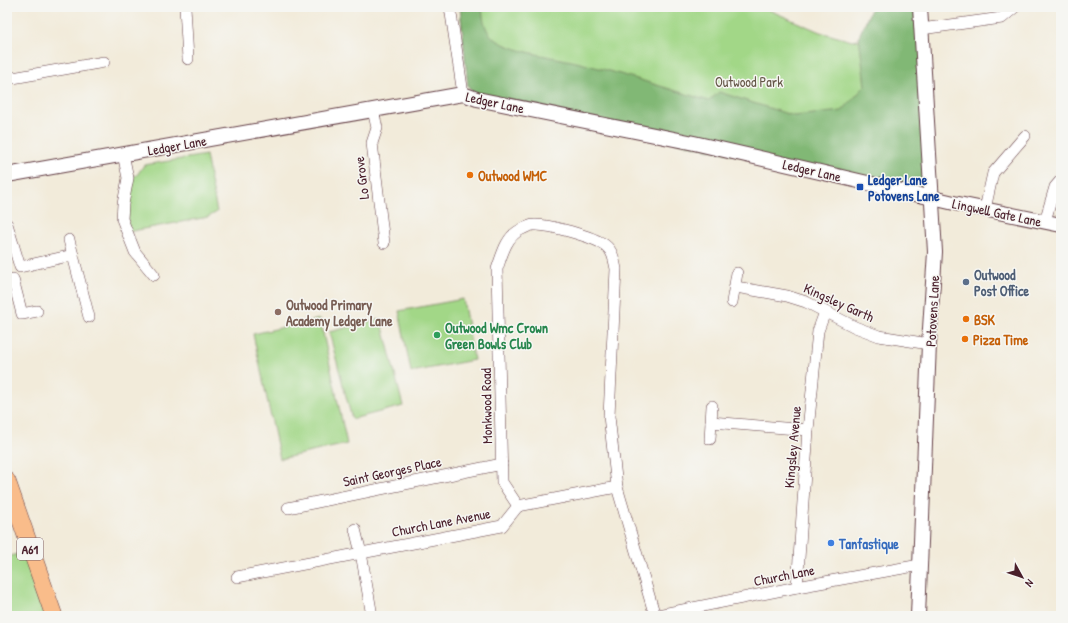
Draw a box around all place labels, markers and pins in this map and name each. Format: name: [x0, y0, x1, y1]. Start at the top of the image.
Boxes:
place label: Outwood WMC: [478, 166, 548, 185]
marker: Outwood WMC: [465, 170, 475, 180]
place label: Ledger Lane Potovens Lane: [868, 170, 940, 205]
marker: Ledger Lane Potovens Lane: [855, 182, 865, 192]
place label: Outwood Post Office: [974, 265, 1030, 300]
marker: Outwood Post Office: [961, 277, 971, 287]
place label: Outwood Primary Academy Ledger Lane: [286, 295, 393, 332]
marker: Outwood Primary Academy Ledger Lane: [273, 307, 283, 317]
place label: BSK: [974, 310, 996, 329]
marker: BSK: [961, 314, 971, 324]
place label: Outwood Wmc Crown Green Bowls Club: [445, 318, 548, 353]
marker: Outwood Wmc Crown Green Bowls Club: [432, 330, 442, 340]
place label: Pizza Time: [973, 330, 1029, 349]
marker: Pizza Time: [960, 334, 970, 344]
place label: Tanfastique: [838, 534, 899, 555]
marker: Tanfastique: [826, 538, 836, 548]

